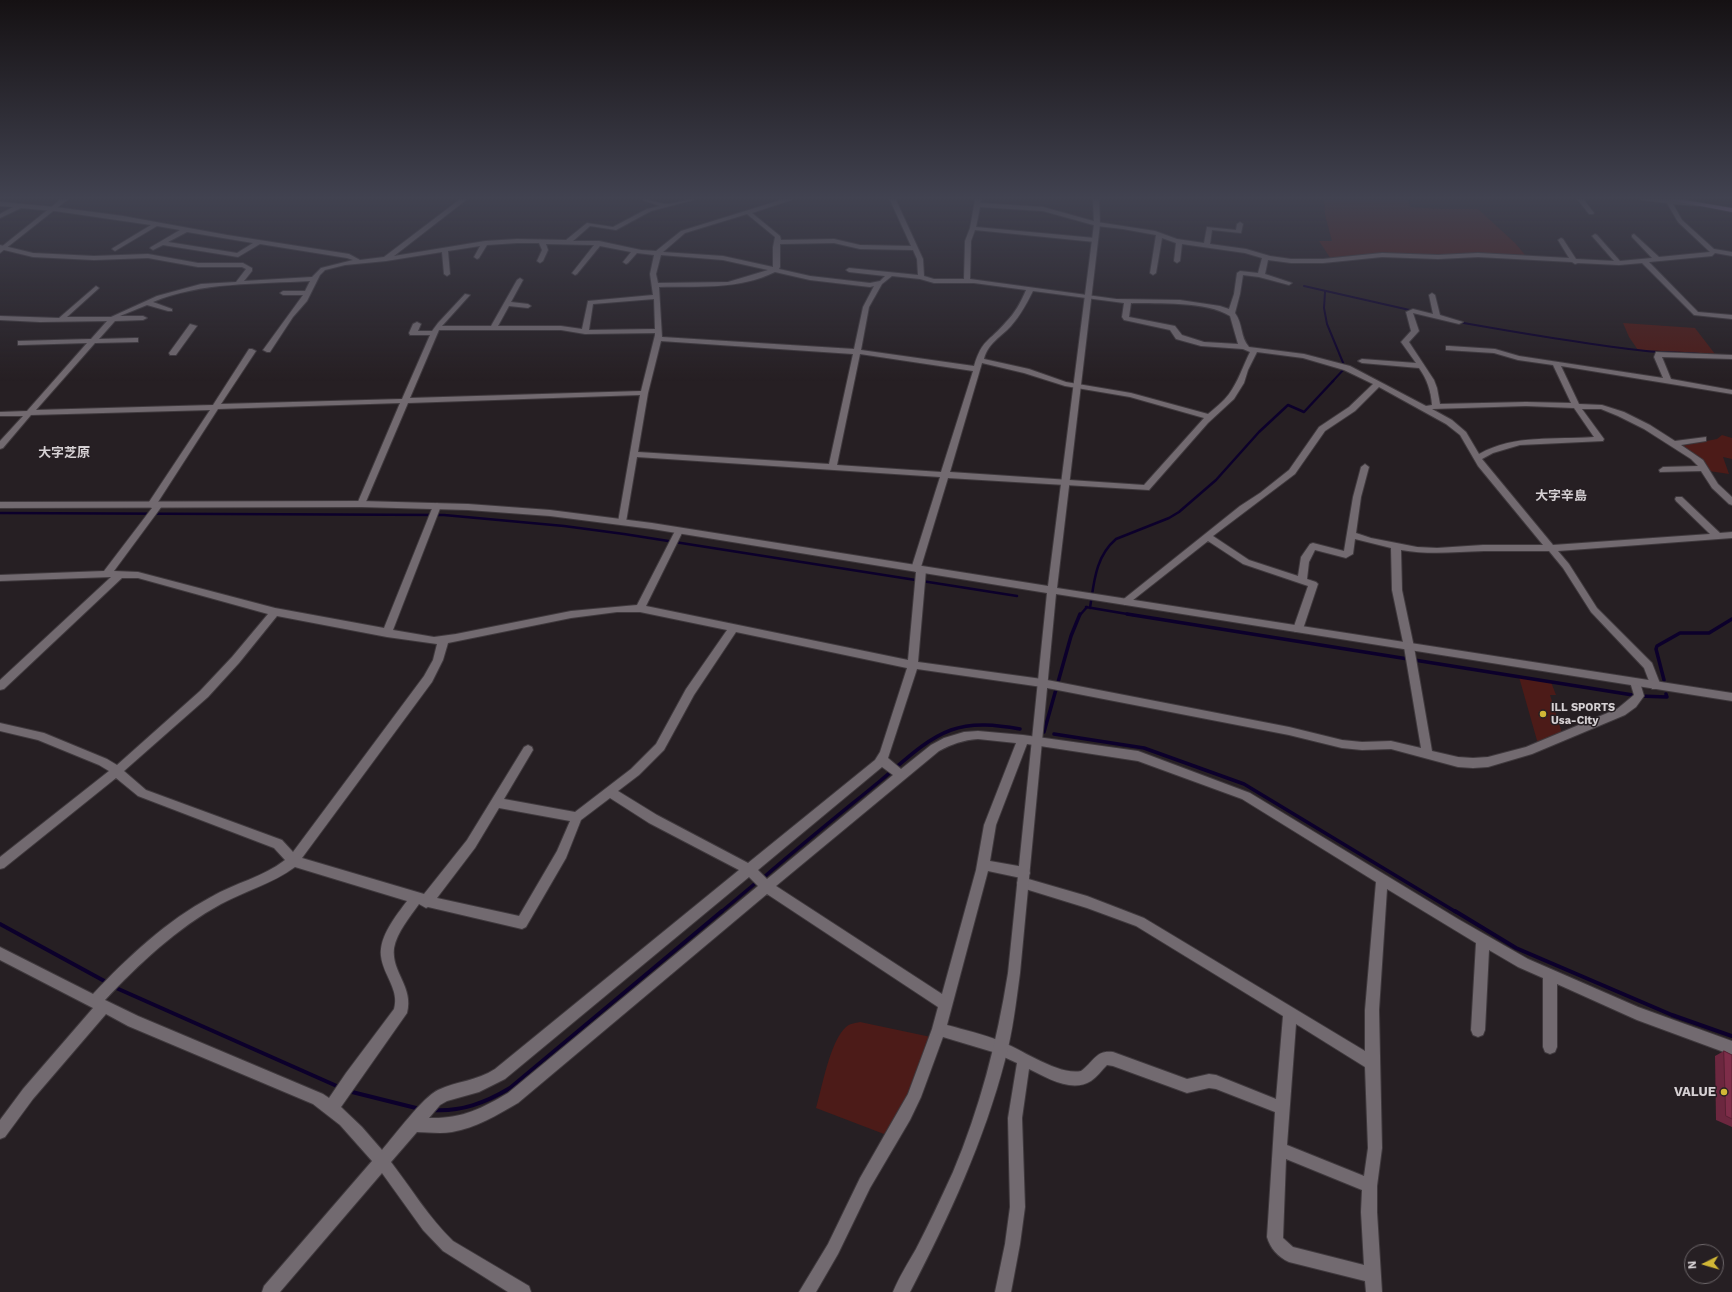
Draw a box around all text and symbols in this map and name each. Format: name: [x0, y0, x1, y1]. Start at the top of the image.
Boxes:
district label: 大字芝原: [38, 445, 90, 461]
district label: 大字辛島: [1535, 488, 1587, 504]
place label: ILL SPORTS Usa-City: [1551, 701, 1615, 727]
marker: ILL SPORTS Usa-City: [1538, 709, 1548, 719]
place label: VALUE: [1674, 1084, 1716, 1100]
marker: VALUE: [1719, 1087, 1729, 1097]
north arrow: [1684, 1244, 1724, 1284]
text: N: [1686, 1260, 1699, 1270]

